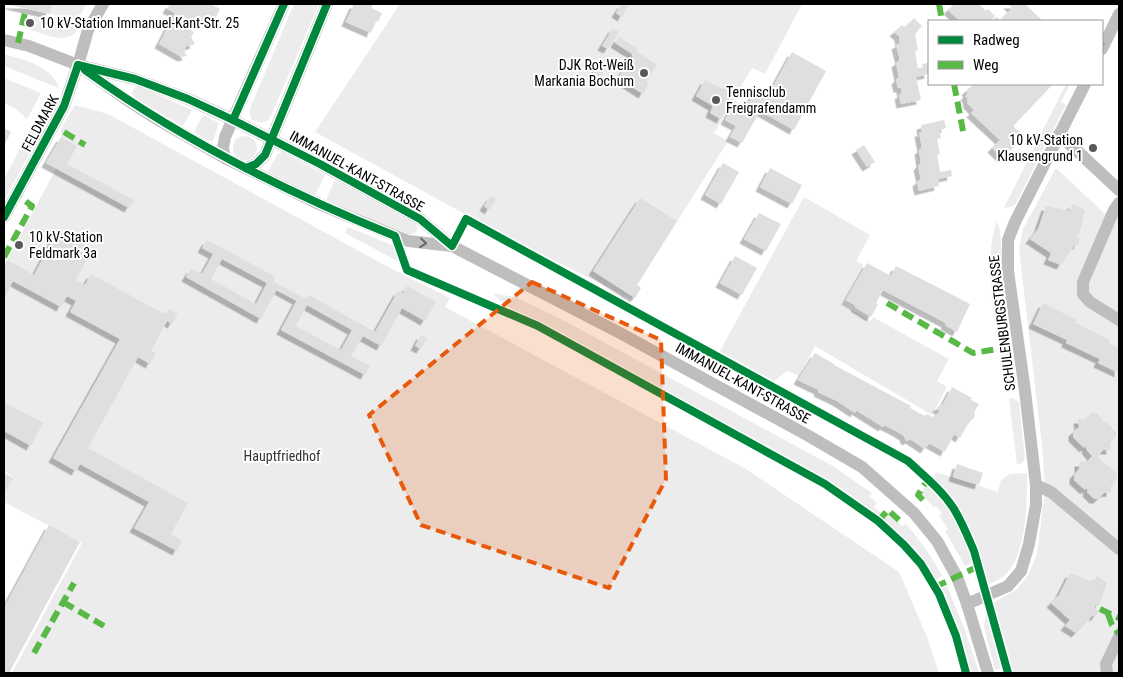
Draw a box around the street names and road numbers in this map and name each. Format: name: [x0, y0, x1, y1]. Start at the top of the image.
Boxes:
street label: FELDMARK: [18, 91, 62, 154]
street label: IMMANUEL-KANT-STRASSE: [287, 127, 427, 215]
street label: SCHULENBURGSTRASSE: [986, 254, 1018, 392]
street label: IMMANUEL-KANT-STRASSE: [673, 339, 813, 427]

